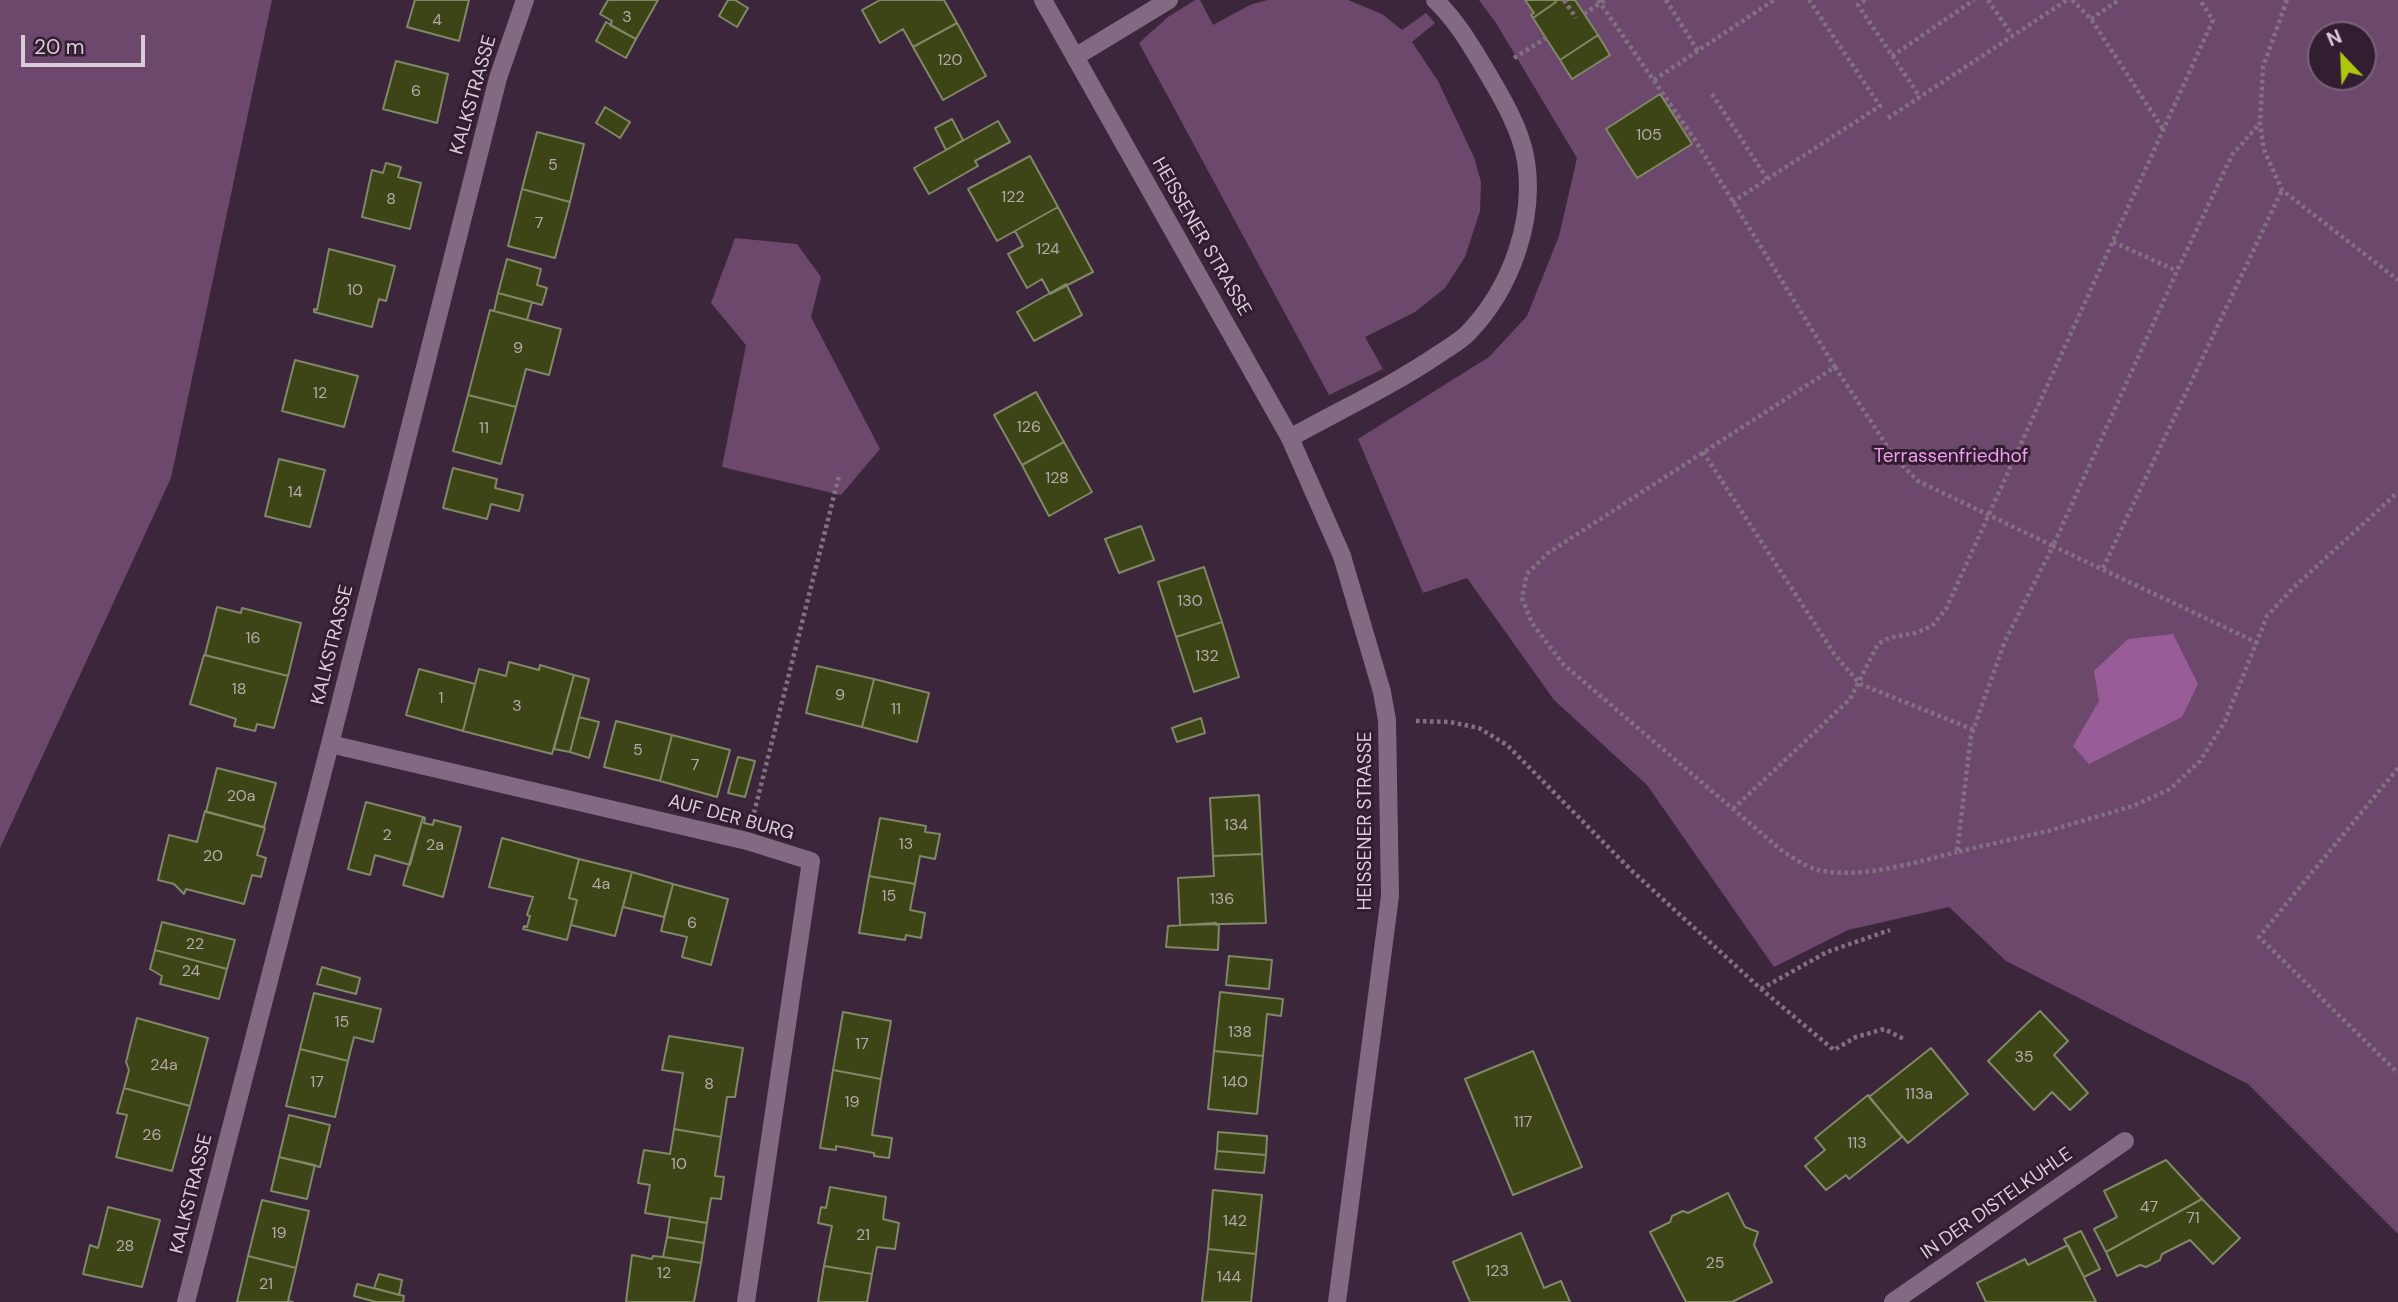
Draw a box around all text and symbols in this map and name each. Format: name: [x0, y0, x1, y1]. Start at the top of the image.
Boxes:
house number: 3: [622, 8, 632, 28]
house number: 4: [432, 11, 442, 31]
scale bar: [24, 21, 149, 65]
north arrow: [2307, 21, 2377, 91]
text: N: [2323, 24, 2346, 52]
text: 20 m: [34, 33, 85, 61]
street label: KALKSTRASSE: [446, 33, 502, 157]
house number: 120: [938, 51, 962, 71]
house number: 6: [411, 82, 421, 102]
house number: 105: [1636, 126, 1662, 146]
street label: HEISSENER STRASSE: [1146, 154, 1256, 320]
house number: 5: [548, 156, 558, 176]
house number: 122: [1001, 188, 1025, 208]
house number: 8: [386, 190, 396, 210]
house number: 7: [535, 214, 543, 234]
house number: 124: [1036, 240, 1060, 260]
house number: 10: [347, 281, 363, 301]
house number: 9: [513, 339, 523, 359]
house number: 12: [313, 384, 327, 404]
house number: 126: [1017, 418, 1041, 438]
house number: 11: [479, 419, 489, 439]
park label: Terrassenfriedhof: [1874, 446, 2028, 468]
house number: 128: [1045, 469, 1069, 489]
house number: 14: [288, 483, 302, 503]
street label: KALKSTRASSE: [307, 583, 359, 707]
house number: 130: [1177, 592, 1203, 612]
house number: 16: [245, 629, 261, 649]
house number: 132: [1195, 647, 1219, 667]
house number: 18: [232, 680, 246, 700]
house number: 9: [835, 686, 845, 706]
house number: 1: [439, 689, 443, 709]
house number: 3: [512, 697, 522, 717]
house number: 11: [891, 700, 901, 720]
street label: HEISSENER STRASSE: [1355, 731, 1377, 911]
house number: 5: [633, 741, 643, 761]
house number: 7: [691, 756, 699, 776]
house number: 20a: [227, 787, 255, 807]
street label: AUF DER BURG: [666, 790, 796, 846]
house number: 134: [1224, 816, 1248, 836]
house number: 2: [382, 826, 392, 846]
house number: 13: [899, 835, 913, 855]
house number: 2a: [426, 836, 444, 856]
house number: 20: [203, 847, 223, 867]
house number: 4a: [592, 875, 610, 895]
house number: 15: [882, 887, 896, 907]
house number: 136: [1210, 890, 1234, 910]
house number: 6: [687, 914, 697, 934]
house number: 22: [186, 935, 204, 955]
house number: 24: [182, 962, 200, 982]
house number: 15: [335, 1013, 349, 1033]
house number: 138: [1228, 1023, 1252, 1043]
house number: 17: [855, 1035, 869, 1055]
house number: 35: [2014, 1048, 2034, 1068]
house number: 24a: [150, 1056, 178, 1076]
house number: 17: [310, 1073, 324, 1093]
house number: 140: [1222, 1073, 1248, 1093]
house number: 8: [704, 1075, 714, 1095]
house number: 113a: [1905, 1085, 1933, 1105]
house number: 19: [844, 1093, 860, 1113]
house number: 117: [1514, 1113, 1532, 1133]
house number: 26: [142, 1126, 162, 1146]
street label: KALKSTRASSE: [166, 1132, 218, 1256]
house number: 113: [1847, 1134, 1867, 1154]
street label: IN DER DISTELKUHLE: [1917, 1143, 2077, 1265]
house number: 10: [671, 1155, 687, 1175]
house number: 47: [2140, 1198, 2158, 1218]
house number: 71: [2186, 1209, 2200, 1229]
house number: 142: [1223, 1212, 1247, 1232]
house number: 19: [271, 1224, 287, 1244]
house number: 21: [856, 1226, 870, 1246]
house number: 28: [116, 1237, 134, 1257]
house number: 25: [1706, 1254, 1724, 1274]
house number: 123: [1485, 1262, 1509, 1282]
house number: 12: [657, 1264, 671, 1284]
house number: 144: [1217, 1268, 1241, 1288]
house number: 21: [259, 1275, 273, 1295]

